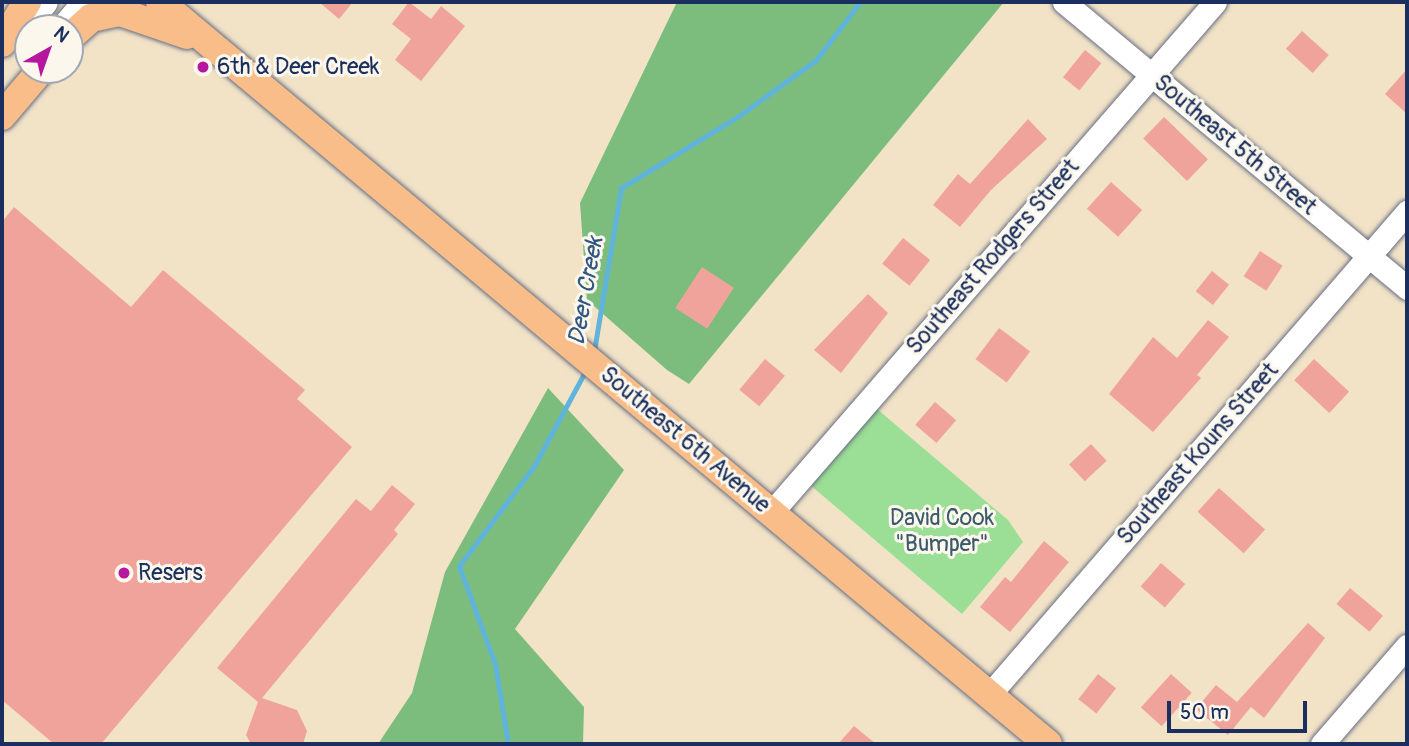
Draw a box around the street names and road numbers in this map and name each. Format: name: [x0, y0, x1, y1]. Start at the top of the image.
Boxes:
street label: Southeast 5th Street: [1148, 69, 1322, 221]
street label: Southeast Rodgers Street: [901, 154, 1085, 360]
street label: Southeast Kouns Street: [1111, 357, 1285, 551]
street label: Southeast 6th Avenue: [595, 361, 775, 519]

